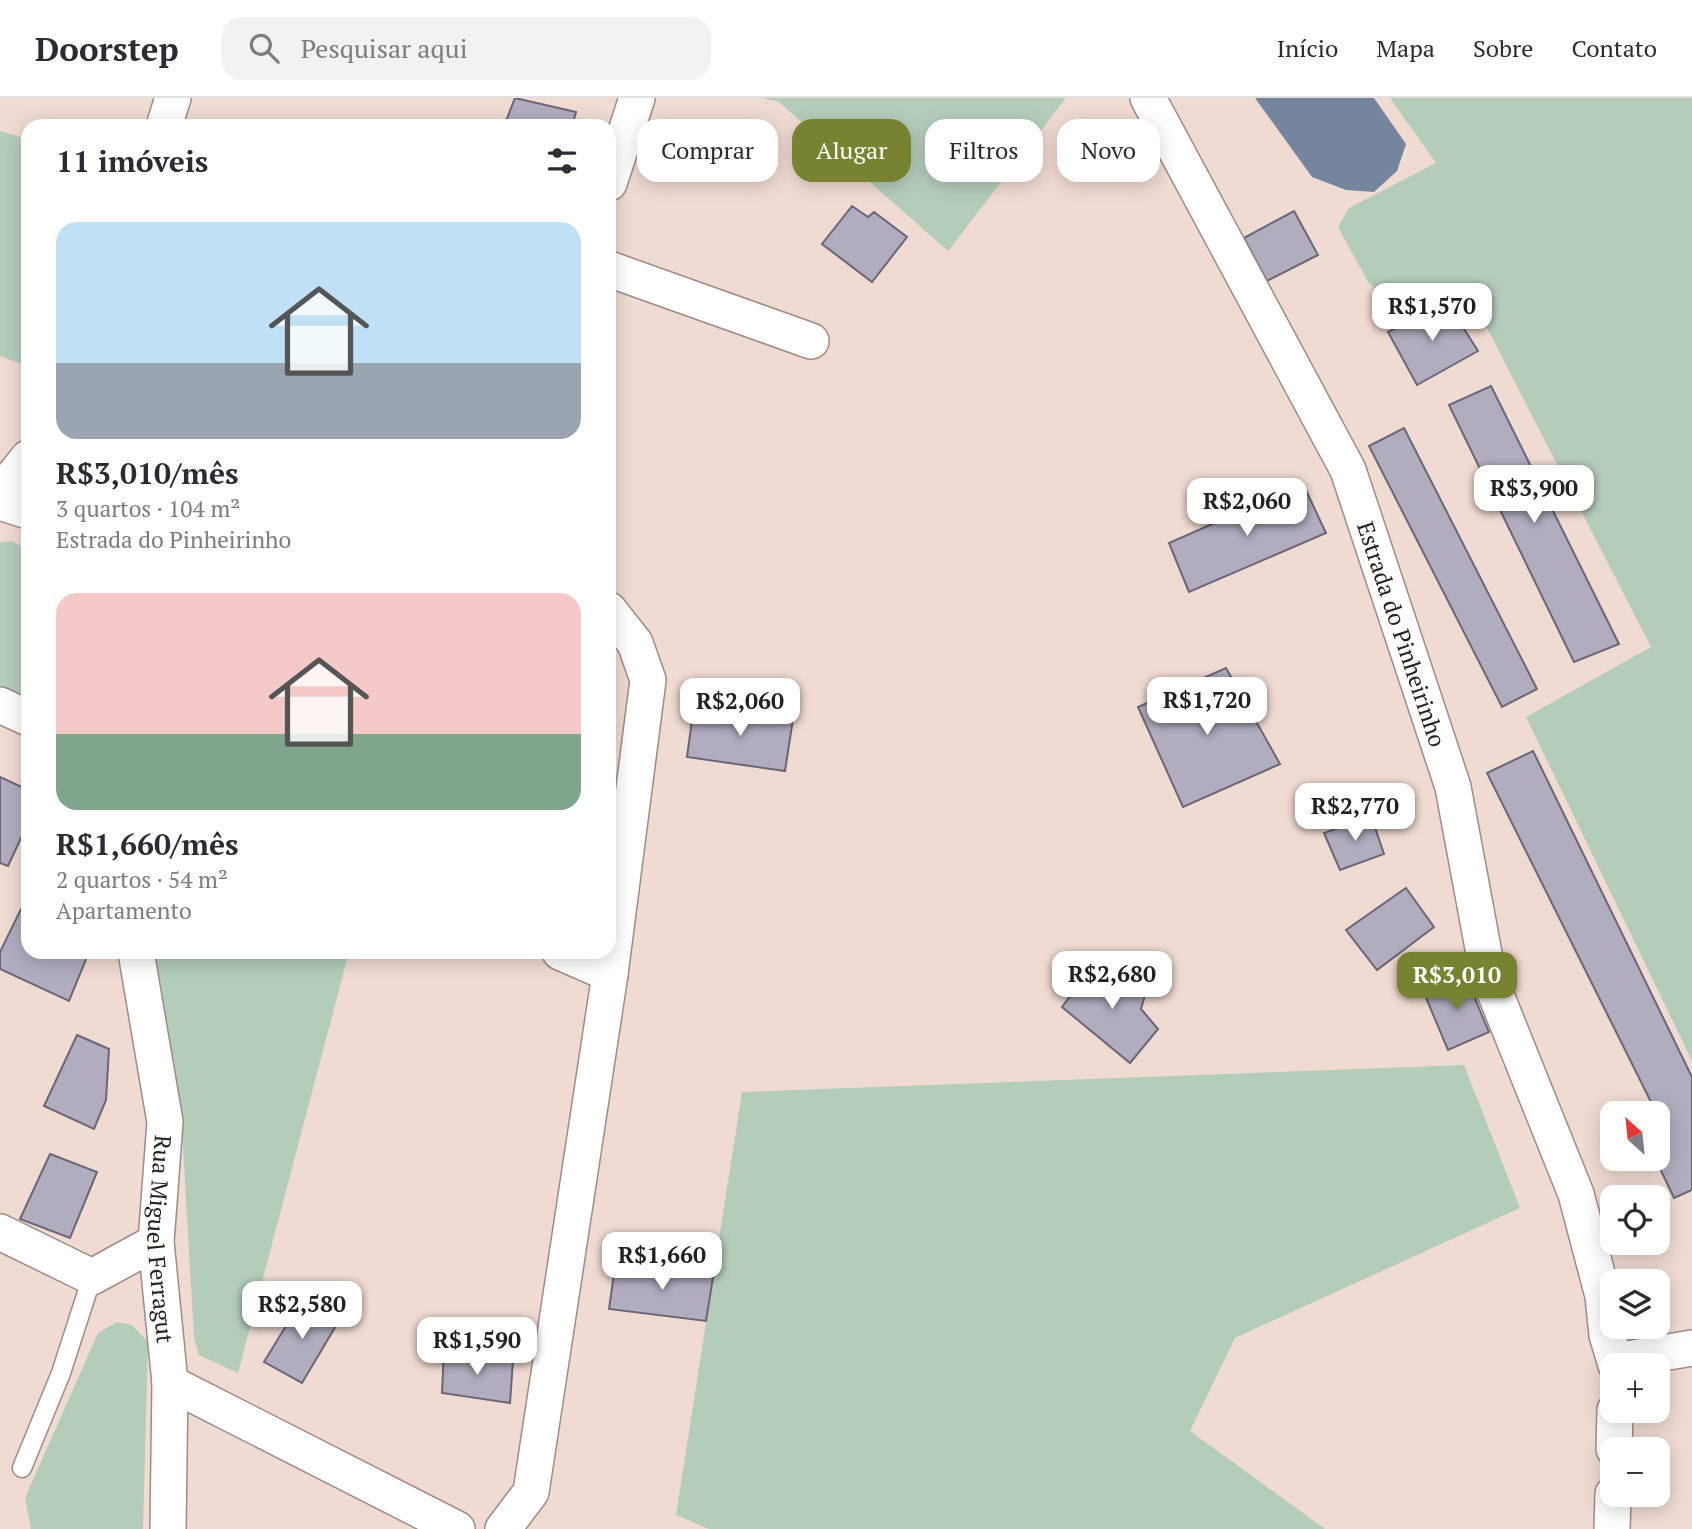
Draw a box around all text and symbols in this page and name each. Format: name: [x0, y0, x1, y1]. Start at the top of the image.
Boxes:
search box: [221, 17, 711, 80]
text: Doorstep: [35, 27, 179, 70]
icon: search: [245, 29, 283, 67]
text: Pesquisar aqui: [301, 31, 468, 65]
text: Início: [1277, 32, 1338, 64]
text: Mapa: [1376, 32, 1435, 64]
text: Sobre: [1473, 32, 1533, 64]
text: Contato: [1571, 32, 1657, 64]
chip: Comprar: [637, 119, 778, 182]
chip: Alugar: [792, 119, 911, 182]
chip: Filtros: [925, 119, 1043, 182]
chip: Novo: [1057, 119, 1160, 182]
text: 11 imóveis: [56, 141, 208, 181]
icon: filters: [543, 142, 581, 180]
icon: home: [256, 268, 382, 394]
pin: R$1,570: [1367, 284, 1497, 343]
text: R$1,570: [1388, 290, 1476, 321]
text: R$3,010/mês: [56, 453, 239, 493]
pin: R$3,900: [1469, 466, 1599, 525]
text: R$3,900: [1490, 472, 1578, 503]
pin: R$2,060: [1182, 478, 1312, 538]
text: R$2,060: [1203, 485, 1291, 516]
text: 3 quartos · 104 m²: [56, 493, 240, 524]
street label: Estrada do Pinheirinho: [1351, 517, 1454, 751]
text: Estrada do Pinheirinho: [56, 524, 291, 555]
icon: home: [256, 639, 382, 765]
pin: R$2,060: [675, 678, 805, 738]
pin: R$1,720: [1142, 678, 1272, 737]
text: R$1,720: [1163, 684, 1251, 715]
text: R$2,060: [696, 685, 784, 716]
pin: R$2,770: [1290, 784, 1420, 843]
text: R$2,770: [1311, 790, 1399, 821]
text: R$1,660/mês: [56, 824, 239, 864]
text: 2 quartos · 54 m²: [56, 864, 228, 895]
text: Apartamento: [56, 895, 192, 926]
pin: R$2,680: [1047, 951, 1177, 1011]
pin: R$3,010: [1392, 953, 1522, 1012]
text: R$2,680: [1068, 958, 1156, 989]
text: R$3,010: [1413, 959, 1501, 990]
north arrow: [1600, 1101, 1670, 1171]
map controls: [1600, 1101, 1670, 1507]
street label: Rua Miguel Ferragut: [140, 1134, 182, 1345]
button: locate: [1600, 1185, 1670, 1255]
pin: R$1,660: [597, 1232, 727, 1292]
text: R$1,660: [618, 1239, 706, 1270]
button: layers: [1600, 1269, 1670, 1339]
pin: R$2,580: [237, 1282, 367, 1341]
text: R$2,580: [258, 1288, 346, 1319]
pin: R$1,590: [412, 1318, 542, 1377]
text: R$1,590: [433, 1324, 521, 1355]
button: +: [1600, 1353, 1670, 1423]
button: −: [1600, 1437, 1670, 1507]

